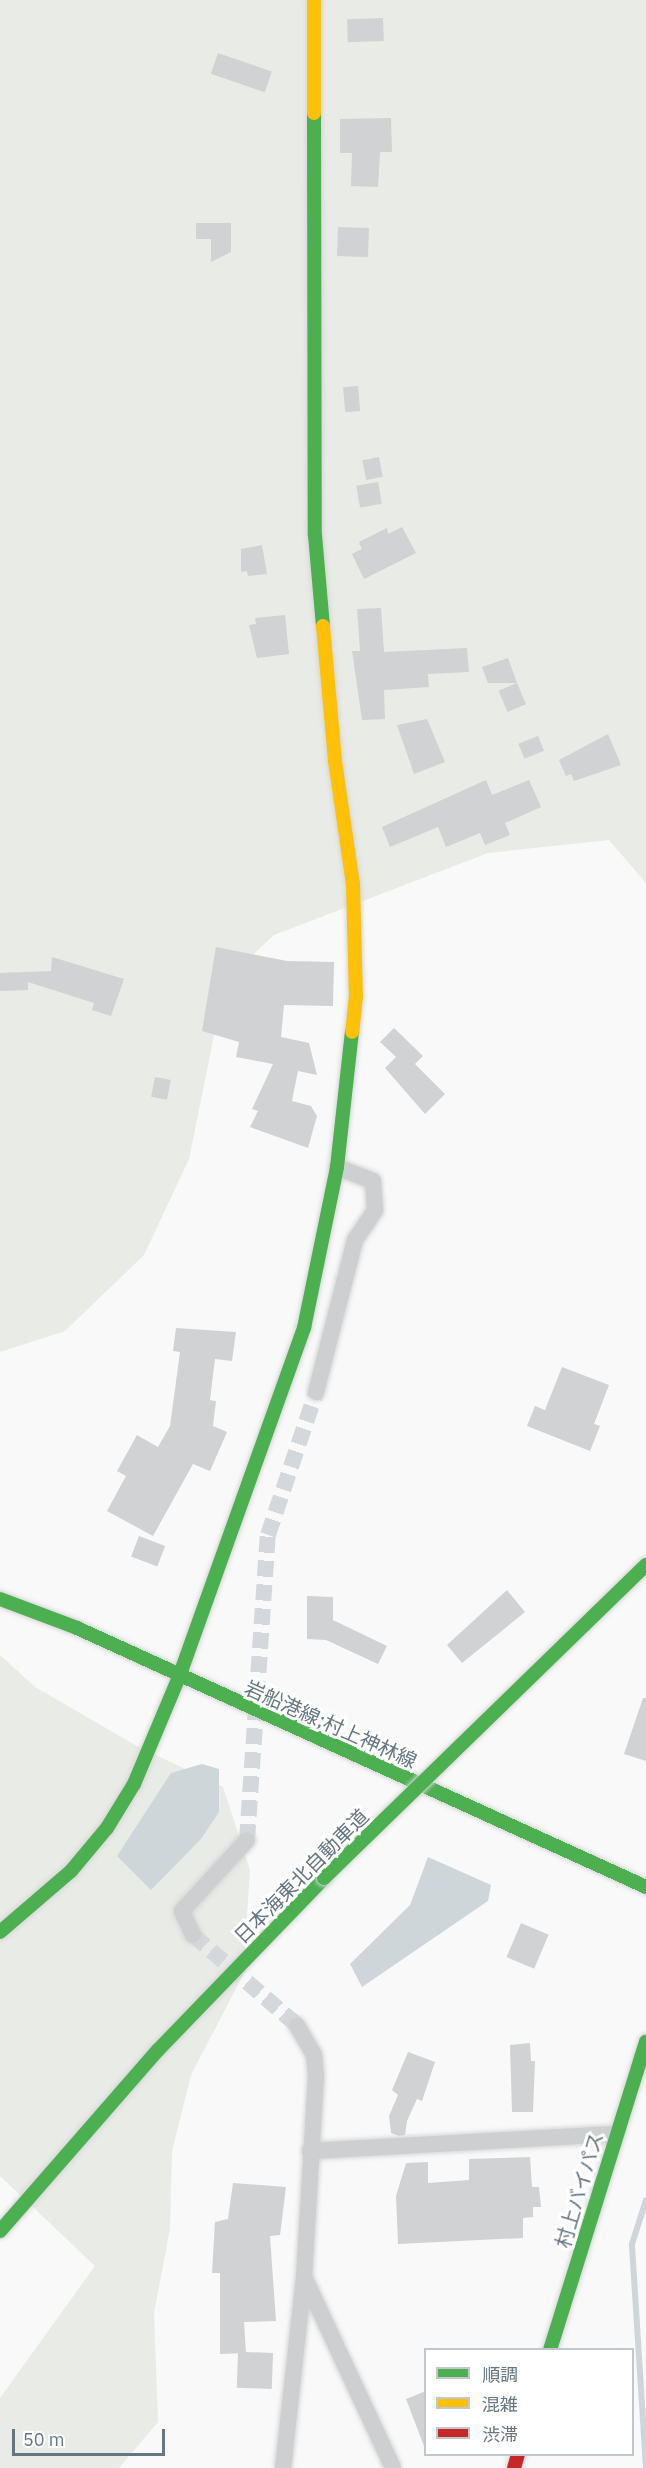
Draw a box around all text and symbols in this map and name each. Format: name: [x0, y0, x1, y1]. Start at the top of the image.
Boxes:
street label: 岩船港線;村上神林線: [241, 1675, 421, 1773]
street label: 日本海東北自動車道: [229, 1804, 373, 1948]
street label: 村上バイパス: [550, 2129, 608, 2251]
legend: [424, 2348, 634, 2456]
text: 順調: [482, 2363, 518, 2386]
text: 混雑: [482, 2393, 518, 2416]
scale bar: [15, 2417, 168, 2455]
text: 渋滞: [482, 2423, 518, 2446]
text: 50 m: [23, 2428, 65, 2451]

